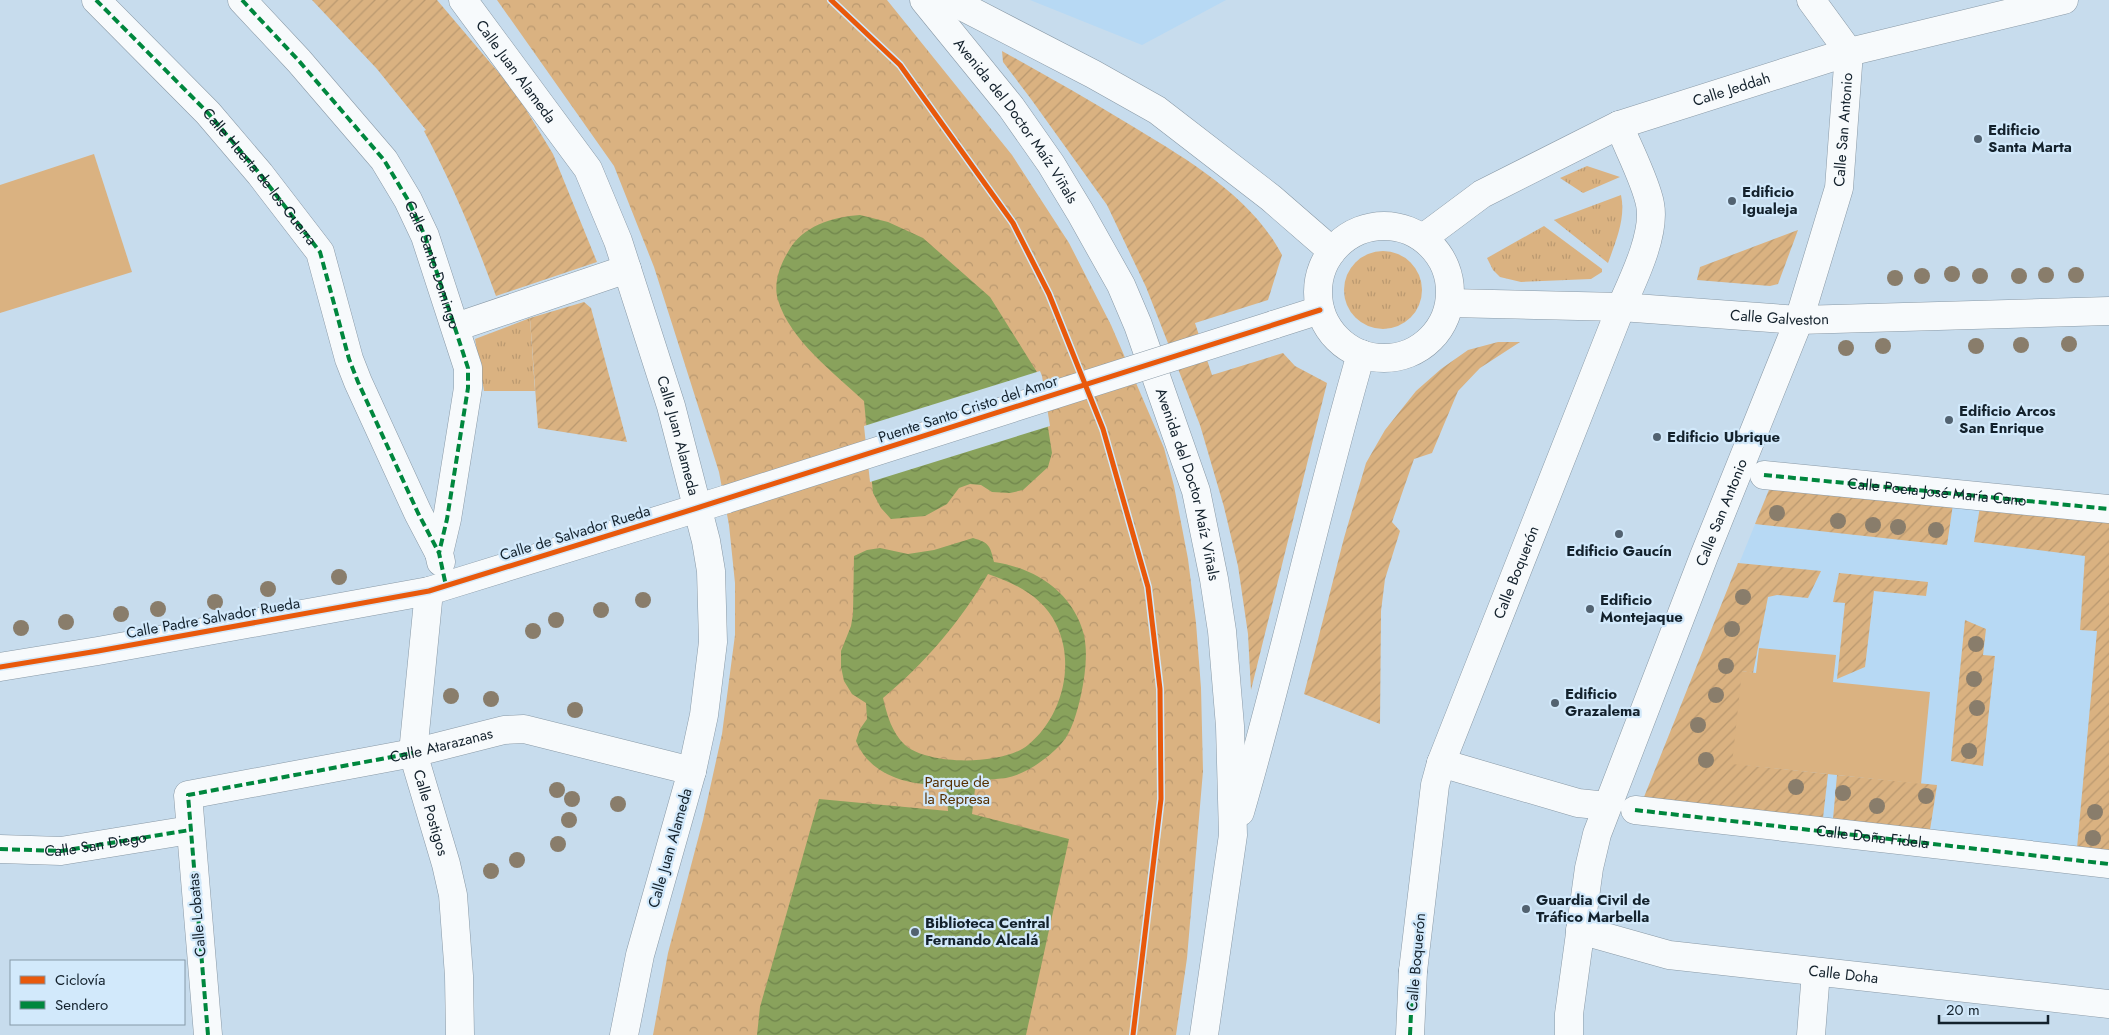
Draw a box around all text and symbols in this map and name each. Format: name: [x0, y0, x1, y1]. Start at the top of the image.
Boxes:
street label: Calle Juan Alameda: [470, 15, 562, 128]
street label: Avenida del Doctor Maíz Viñals: [948, 33, 1083, 208]
street label: Calle Jeddah: [1690, 67, 1773, 112]
street label: Calle San Antonio: [1828, 72, 1858, 187]
street label: Calle Huerta de los Guerra: [197, 103, 322, 250]
place label: Edificio Santa Marta: [1988, 119, 2072, 158]
marker: Edificio Santa Marta: [1972, 133, 1984, 145]
place label: Edificio Igualeja: [1742, 181, 1797, 220]
marker: Edificio Igualeja: [1726, 195, 1738, 207]
street label: Calle Santo Domingo: [399, 197, 466, 332]
street label: Calle Galveston: [1729, 304, 1829, 331]
street label: Puente Santo Cristo del Amor: [875, 369, 1061, 448]
street label: Calle Juan Alameda: [651, 373, 705, 498]
street label: Avenida del Doctor Maíz Viñals: [1150, 385, 1225, 583]
place label: Edificio Arcos San Enrique: [1959, 400, 2056, 439]
marker: Edificio Arcos San Enrique: [1943, 414, 1955, 426]
place label: Edificio Ubrique: [1667, 426, 1781, 448]
marker: Edificio Ubrique: [1651, 431, 1663, 443]
street label: Calle San Antonio: [1690, 456, 1753, 570]
street label: Calle Poeta José María Cano: [1847, 472, 2028, 512]
street label: Calle de Salvador Rueda: [497, 500, 653, 566]
street label: Calle Boquerón: [1488, 523, 1545, 622]
marker: Edificio Gaucín: [1613, 528, 1625, 540]
place label: Edificio Gaucín: [1566, 540, 1672, 562]
place label: Edificio Montejaque: [1600, 589, 1683, 628]
street label: Calle Padre Salvador Rueda: [124, 592, 302, 644]
marker: Edificio Montejaque: [1584, 603, 1596, 615]
place label: Edificio Grazalema: [1565, 683, 1640, 722]
marker: Edificio Grazalema: [1549, 697, 1561, 709]
street label: Calle Atarazanas: [388, 722, 495, 768]
street label: Calle Postigos: [408, 767, 454, 858]
park label: Parque de la Represa: [924, 771, 990, 810]
street label: Calle Juan Alameda: [642, 786, 698, 910]
street label: Calle Doña Fidela: [1815, 820, 1930, 854]
street label: Calle San Diego: [44, 826, 148, 862]
street label: Calle Lobatas: [182, 872, 212, 958]
place label: Guardia Civil de Tráfico Marbella: [1536, 889, 1651, 928]
marker: Guardia Civil de Tráfico Marbella: [1520, 903, 1532, 915]
place label: Biblioteca Central Fernando Alcalá: [925, 912, 1050, 951]
street label: Calle Boquerón: [1401, 912, 1431, 1012]
marker: Biblioteca Central Fernando Alcalá: [909, 926, 921, 938]
legend: [10, 960, 185, 1025]
street label: Calle Doha: [1807, 960, 1880, 989]
text: Ciclovía: [55, 969, 105, 991]
scale bar: [1939, 992, 2048, 1024]
text: Sendero: [55, 994, 108, 1016]
text: 20 m: [1946, 999, 1980, 1021]

